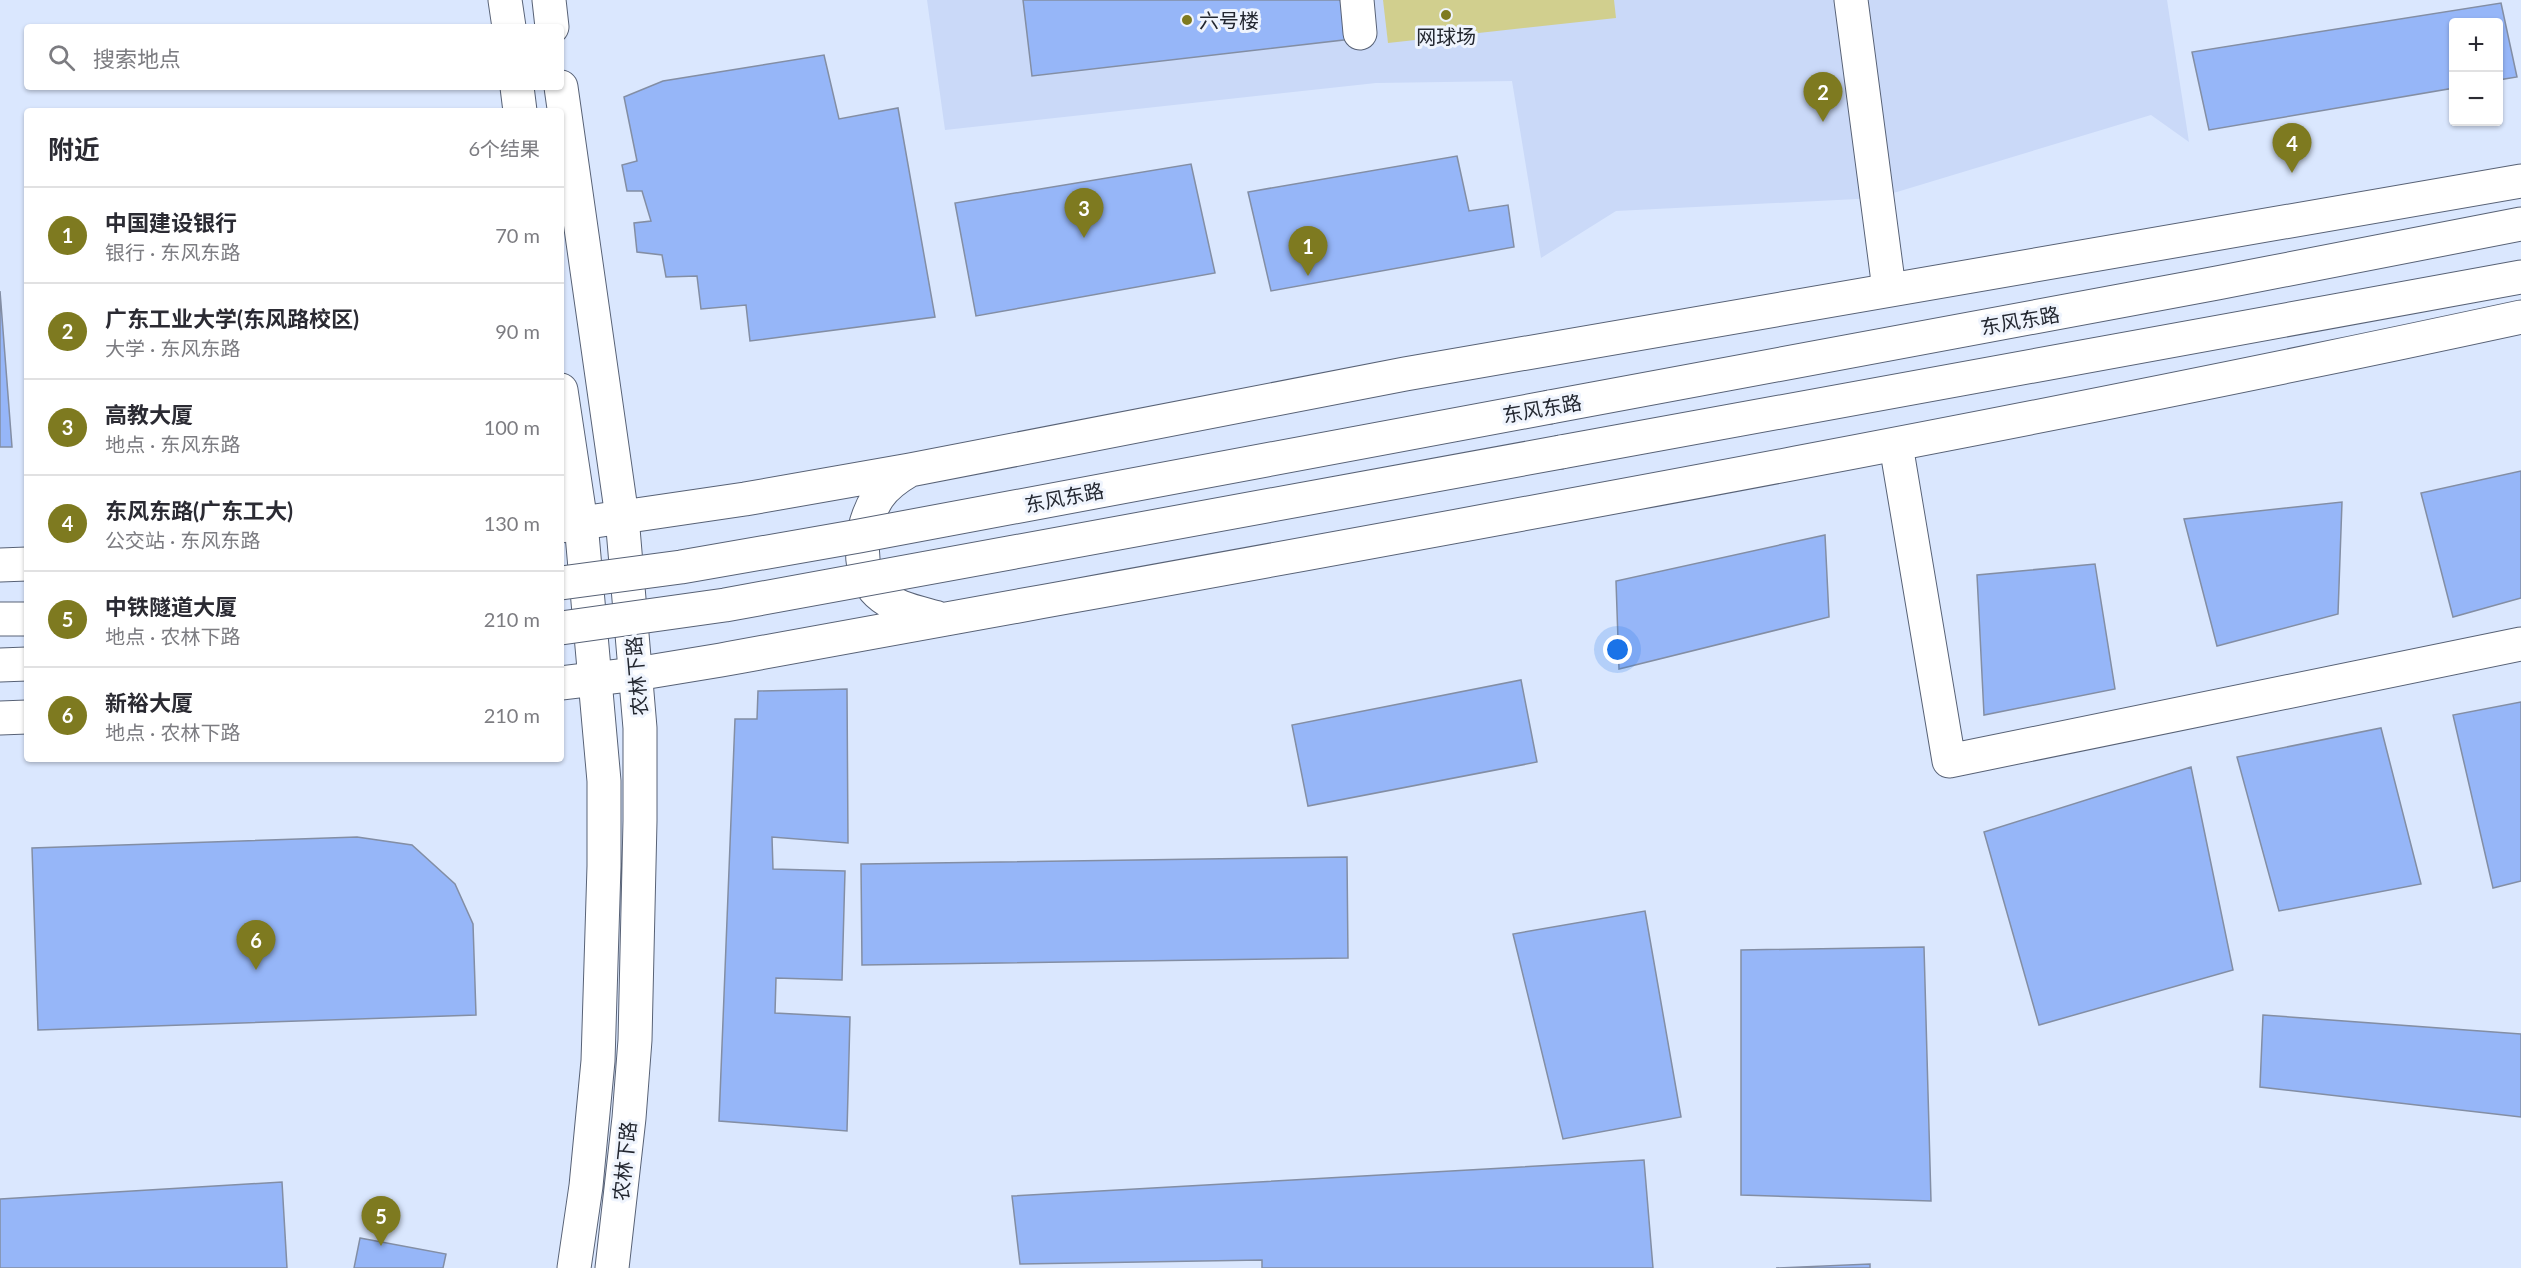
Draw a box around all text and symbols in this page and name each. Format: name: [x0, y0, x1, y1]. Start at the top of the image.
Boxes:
place label: 六号楼: [1199, 8, 1259, 32]
marker: 网球场: [1439, 8, 1453, 22]
marker: 六号楼: [1180, 13, 1194, 27]
map controls: [2449, 18, 2503, 126]
button: +: [2449, 18, 2503, 72]
search box: [24, 24, 564, 90]
place label: 网球场: [1416, 24, 1476, 48]
icon: search: [45, 41, 78, 74]
text: 搜索地点: [93, 45, 181, 72]
pin: 2: [1804, 72, 1842, 122]
button: −: [2449, 72, 2503, 126]
pin: 4: [2272, 124, 2312, 173]
text: 附近: [48, 133, 100, 165]
text: 6个结果: [468, 136, 540, 160]
pin: 3: [1064, 188, 1104, 238]
text: 中国建设银行: [105, 209, 237, 236]
text: 1: [62, 223, 73, 247]
text: 70 m: [495, 223, 540, 247]
pin: 1: [1288, 226, 1328, 276]
text: 银行 · 东风东路: [105, 240, 240, 264]
street label: 东风东路: [1979, 301, 2061, 339]
text: 广东工业大学(东风路校区): [105, 305, 359, 332]
text: 2: [62, 319, 73, 343]
text: 90 m: [495, 319, 540, 343]
text: 大学 · 东风东路: [105, 336, 240, 360]
street label: 东风东路: [1501, 389, 1583, 427]
text: 高教大厦: [105, 401, 193, 428]
text: 3: [62, 415, 73, 439]
text: 100 m: [484, 415, 540, 439]
text: 地点 · 东风东路: [105, 432, 240, 456]
street label: 东风东路: [1022, 478, 1106, 516]
text: 东风东路(广东工大): [105, 497, 293, 524]
text: 4: [62, 511, 73, 535]
text: 130 m: [484, 511, 540, 535]
text: 公交站 · 东风东路: [105, 528, 260, 552]
text: 中铁隧道大厦: [105, 593, 237, 620]
text: 5: [62, 607, 73, 631]
text: 210 m: [484, 607, 540, 631]
text: 地点 · 农林下路: [105, 624, 240, 648]
street label: 农林下路: [621, 635, 651, 717]
your location: [1603, 635, 1632, 664]
text: 新裕大厦: [105, 689, 193, 716]
text: 6: [62, 703, 73, 727]
text: 210 m: [484, 703, 540, 727]
text: 地点 · 农林下路: [105, 720, 240, 744]
pin: 6: [236, 920, 276, 970]
street label: 农林下路: [608, 1120, 640, 1202]
pin: 5: [362, 1196, 400, 1246]

